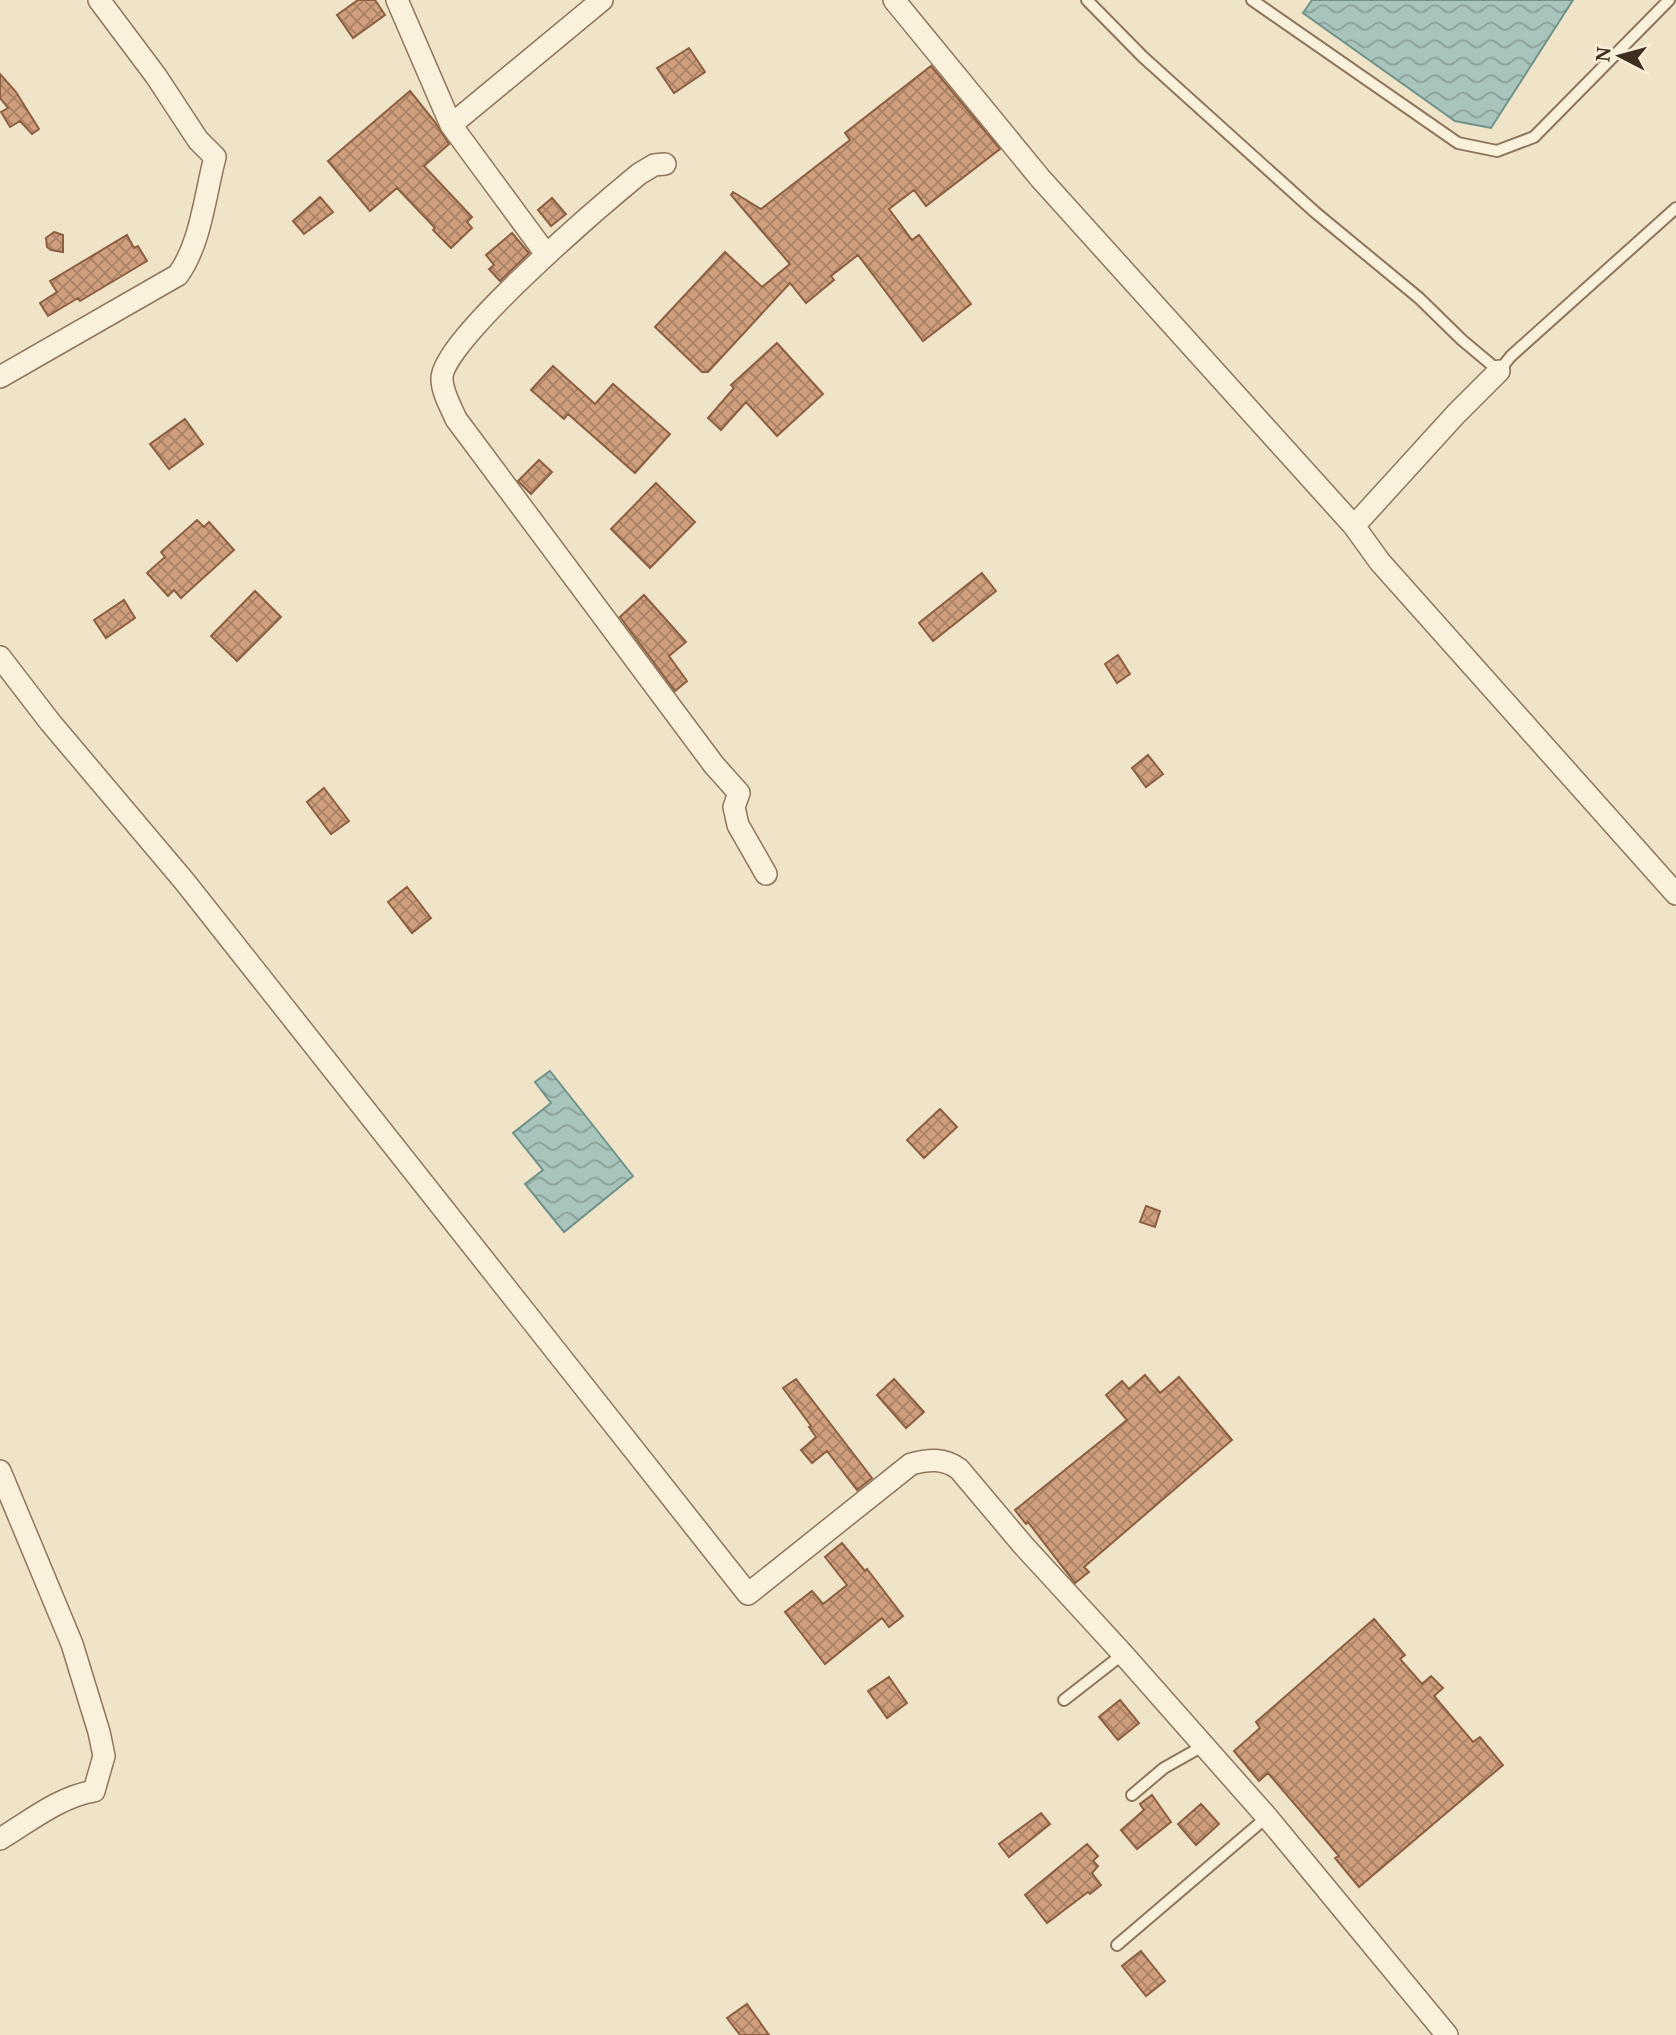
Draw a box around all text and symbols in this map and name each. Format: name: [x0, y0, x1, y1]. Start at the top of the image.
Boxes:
north arrow: [1585, 21, 1655, 91]
text: N: [1589, 45, 1617, 63]

